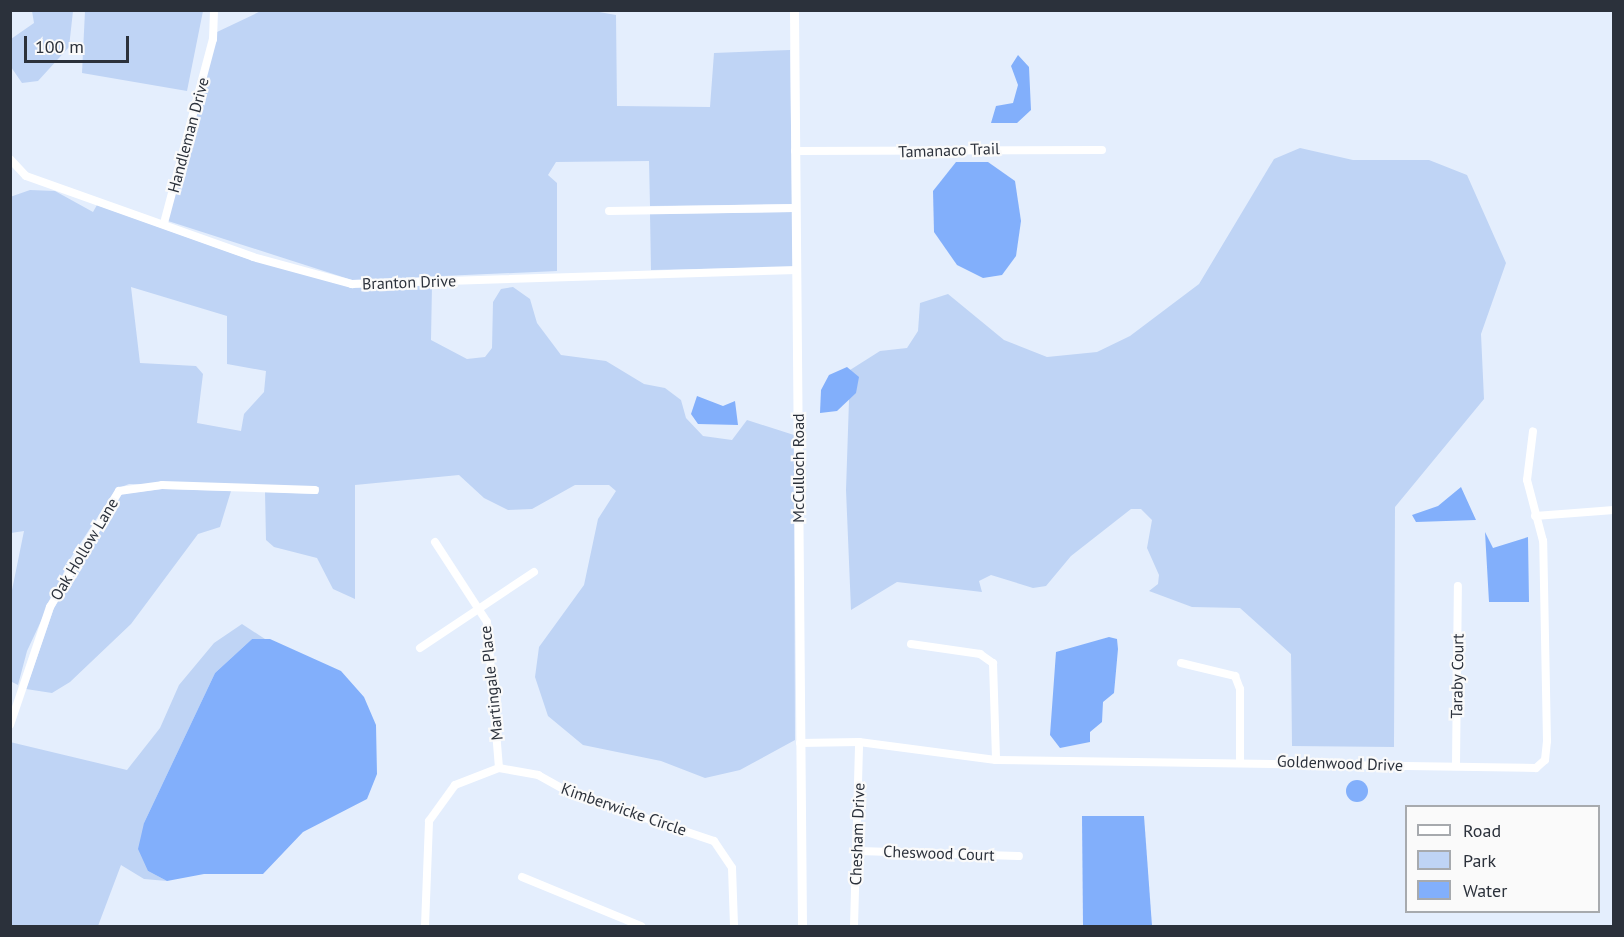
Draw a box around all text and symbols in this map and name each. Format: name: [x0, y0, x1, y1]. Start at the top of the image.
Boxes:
scale bar: [27, 24, 132, 62]
text: 100 m: [35, 35, 84, 58]
street label: Handleman Drive: [163, 75, 213, 195]
street label: Tamanaco Trail: [898, 139, 1000, 161]
street label: Branton Drive: [362, 271, 456, 293]
street label: McCulloch Road: [788, 413, 808, 523]
street label: Oak Hollow Lane: [46, 494, 122, 604]
street label: Martingale Place: [475, 625, 507, 741]
street label: Taraby Court: [1447, 633, 1467, 719]
street label: Goldenwood Drive: [1277, 751, 1403, 775]
street label: Kimberwicke Circle: [559, 779, 689, 839]
street label: Chesham Drive: [846, 782, 868, 886]
legend: [1405, 805, 1600, 913]
text: Road: [1463, 819, 1501, 842]
street label: Cheswood Court: [883, 841, 995, 865]
text: Park: [1463, 849, 1496, 872]
text: Water: [1463, 879, 1507, 902]

